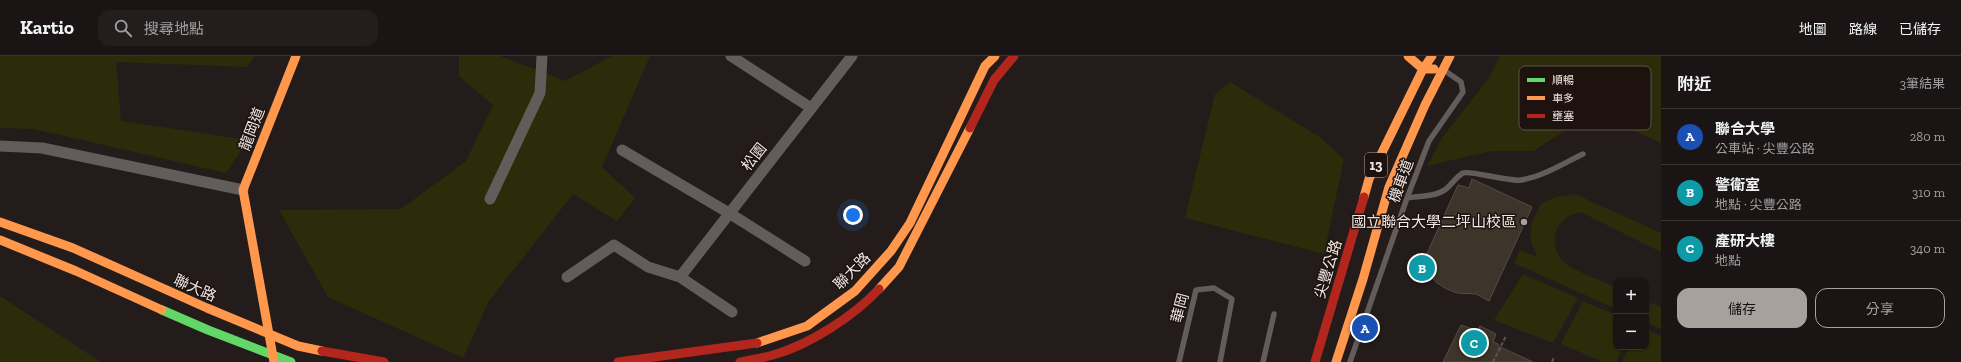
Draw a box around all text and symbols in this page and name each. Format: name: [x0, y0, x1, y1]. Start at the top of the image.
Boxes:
search box: [98, 10, 378, 46]
text: Kartio: [20, 16, 74, 39]
icon: search: [112, 17, 134, 39]
text: 搜尋地點: [144, 20, 204, 38]
text: 地圖: [1799, 21, 1827, 38]
text: 路線: [1849, 21, 1877, 38]
text: 已儲存: [1899, 21, 1941, 38]
legend: [1519, 66, 1651, 130]
text: 順暢: [1552, 74, 1574, 87]
text: 附近: [1677, 74, 1711, 94]
text: 3筆結果: [1900, 76, 1945, 91]
text: 車多: [1552, 92, 1574, 105]
street label: 龍岡道: [236, 105, 268, 153]
text: 壅塞: [1552, 110, 1574, 123]
text: 聯合大學: [1715, 120, 1775, 138]
text: A: [1686, 129, 1694, 144]
text: 280 m: [1910, 129, 1945, 144]
street label: 松園: [738, 140, 770, 174]
text: 公車站 · 尖豐公路: [1715, 141, 1815, 156]
road number: 13: [1365, 153, 1387, 177]
street label: 機車道: [1385, 157, 1417, 205]
text: 警衛室: [1715, 176, 1760, 194]
text: B: [1686, 185, 1694, 200]
text: 310 m: [1912, 185, 1945, 200]
text: 地點 · 尖豐公路: [1715, 197, 1802, 212]
your location: [843, 205, 863, 225]
place label: 國立聯合大學二坪山校區: [1351, 213, 1516, 231]
marker: 國立聯合大學二坪山校區: [1519, 217, 1529, 227]
text: 產研大樓: [1715, 232, 1775, 250]
street label: 尖豐公路: [1311, 238, 1345, 300]
text: C: [1686, 241, 1694, 256]
text: 340 m: [1910, 241, 1945, 256]
street label: 聯大路: [830, 249, 874, 293]
pin: B: [1409, 253, 1435, 283]
text: 地點: [1715, 253, 1741, 268]
street label: 聯大路: [171, 271, 219, 305]
map controls: [1613, 278, 1649, 350]
button: +: [1613, 278, 1649, 314]
button: 儲存: [1677, 288, 1807, 328]
button: 分享: [1815, 288, 1945, 328]
street label: 華岡: [1167, 291, 1193, 325]
pin: A: [1352, 313, 1378, 343]
button: −: [1613, 314, 1649, 350]
pin: C: [1461, 328, 1487, 358]

